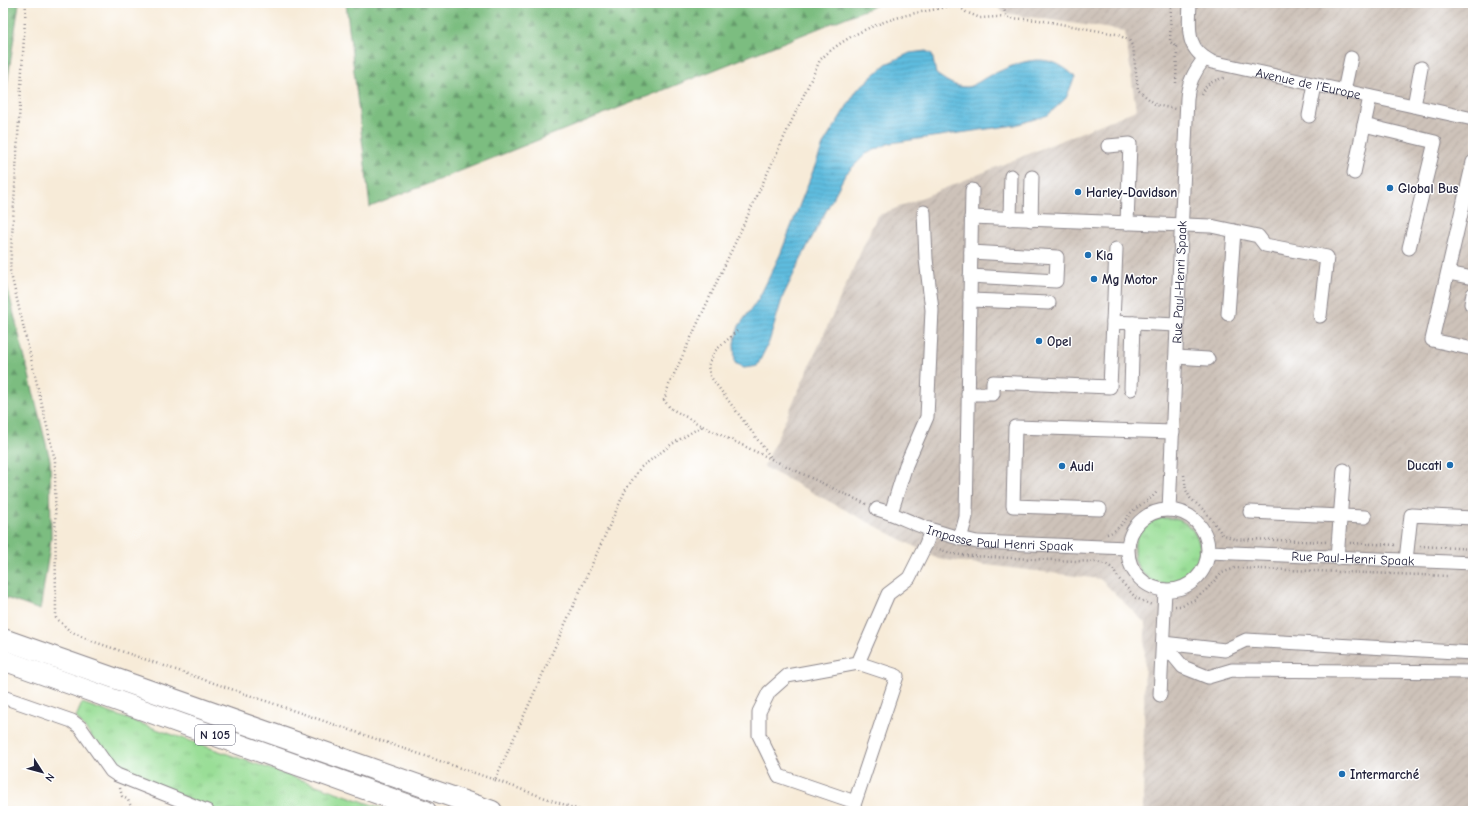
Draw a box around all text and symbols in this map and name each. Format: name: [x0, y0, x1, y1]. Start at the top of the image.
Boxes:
street label: Avenue de l'Europe: [1255, 64, 1363, 102]
place label: Global Bus: [1398, 181, 1459, 196]
marker: Global Bus: [1385, 183, 1395, 193]
place label: Harley-Davidson: [1086, 185, 1177, 200]
marker: Harley-Davidson: [1073, 187, 1083, 197]
street label: Rue Paul-Henri Spaak: [1169, 220, 1189, 344]
place label: Kia: [1096, 248, 1113, 263]
marker: Kia: [1083, 250, 1093, 260]
place label: Mg Motor: [1102, 272, 1158, 287]
marker: Mg Motor: [1089, 274, 1099, 284]
place label: Opel: [1047, 334, 1072, 349]
marker: Opel: [1034, 336, 1044, 346]
place label: Ducati: [1407, 458, 1442, 473]
place label: Audi: [1070, 459, 1094, 474]
marker: Ducati: [1445, 460, 1455, 470]
marker: Audi: [1057, 461, 1067, 471]
street label: Impasse Paul Henri Spaak: [925, 521, 1074, 553]
street label: Rue Paul-Henri Spaak: [1291, 548, 1415, 568]
road number: N 105: [195, 725, 235, 745]
north arrow: [22, 752, 62, 792]
place label: Intermarché: [1350, 767, 1420, 782]
marker: Intermarché: [1337, 769, 1347, 779]
text: N: [42, 771, 57, 784]

